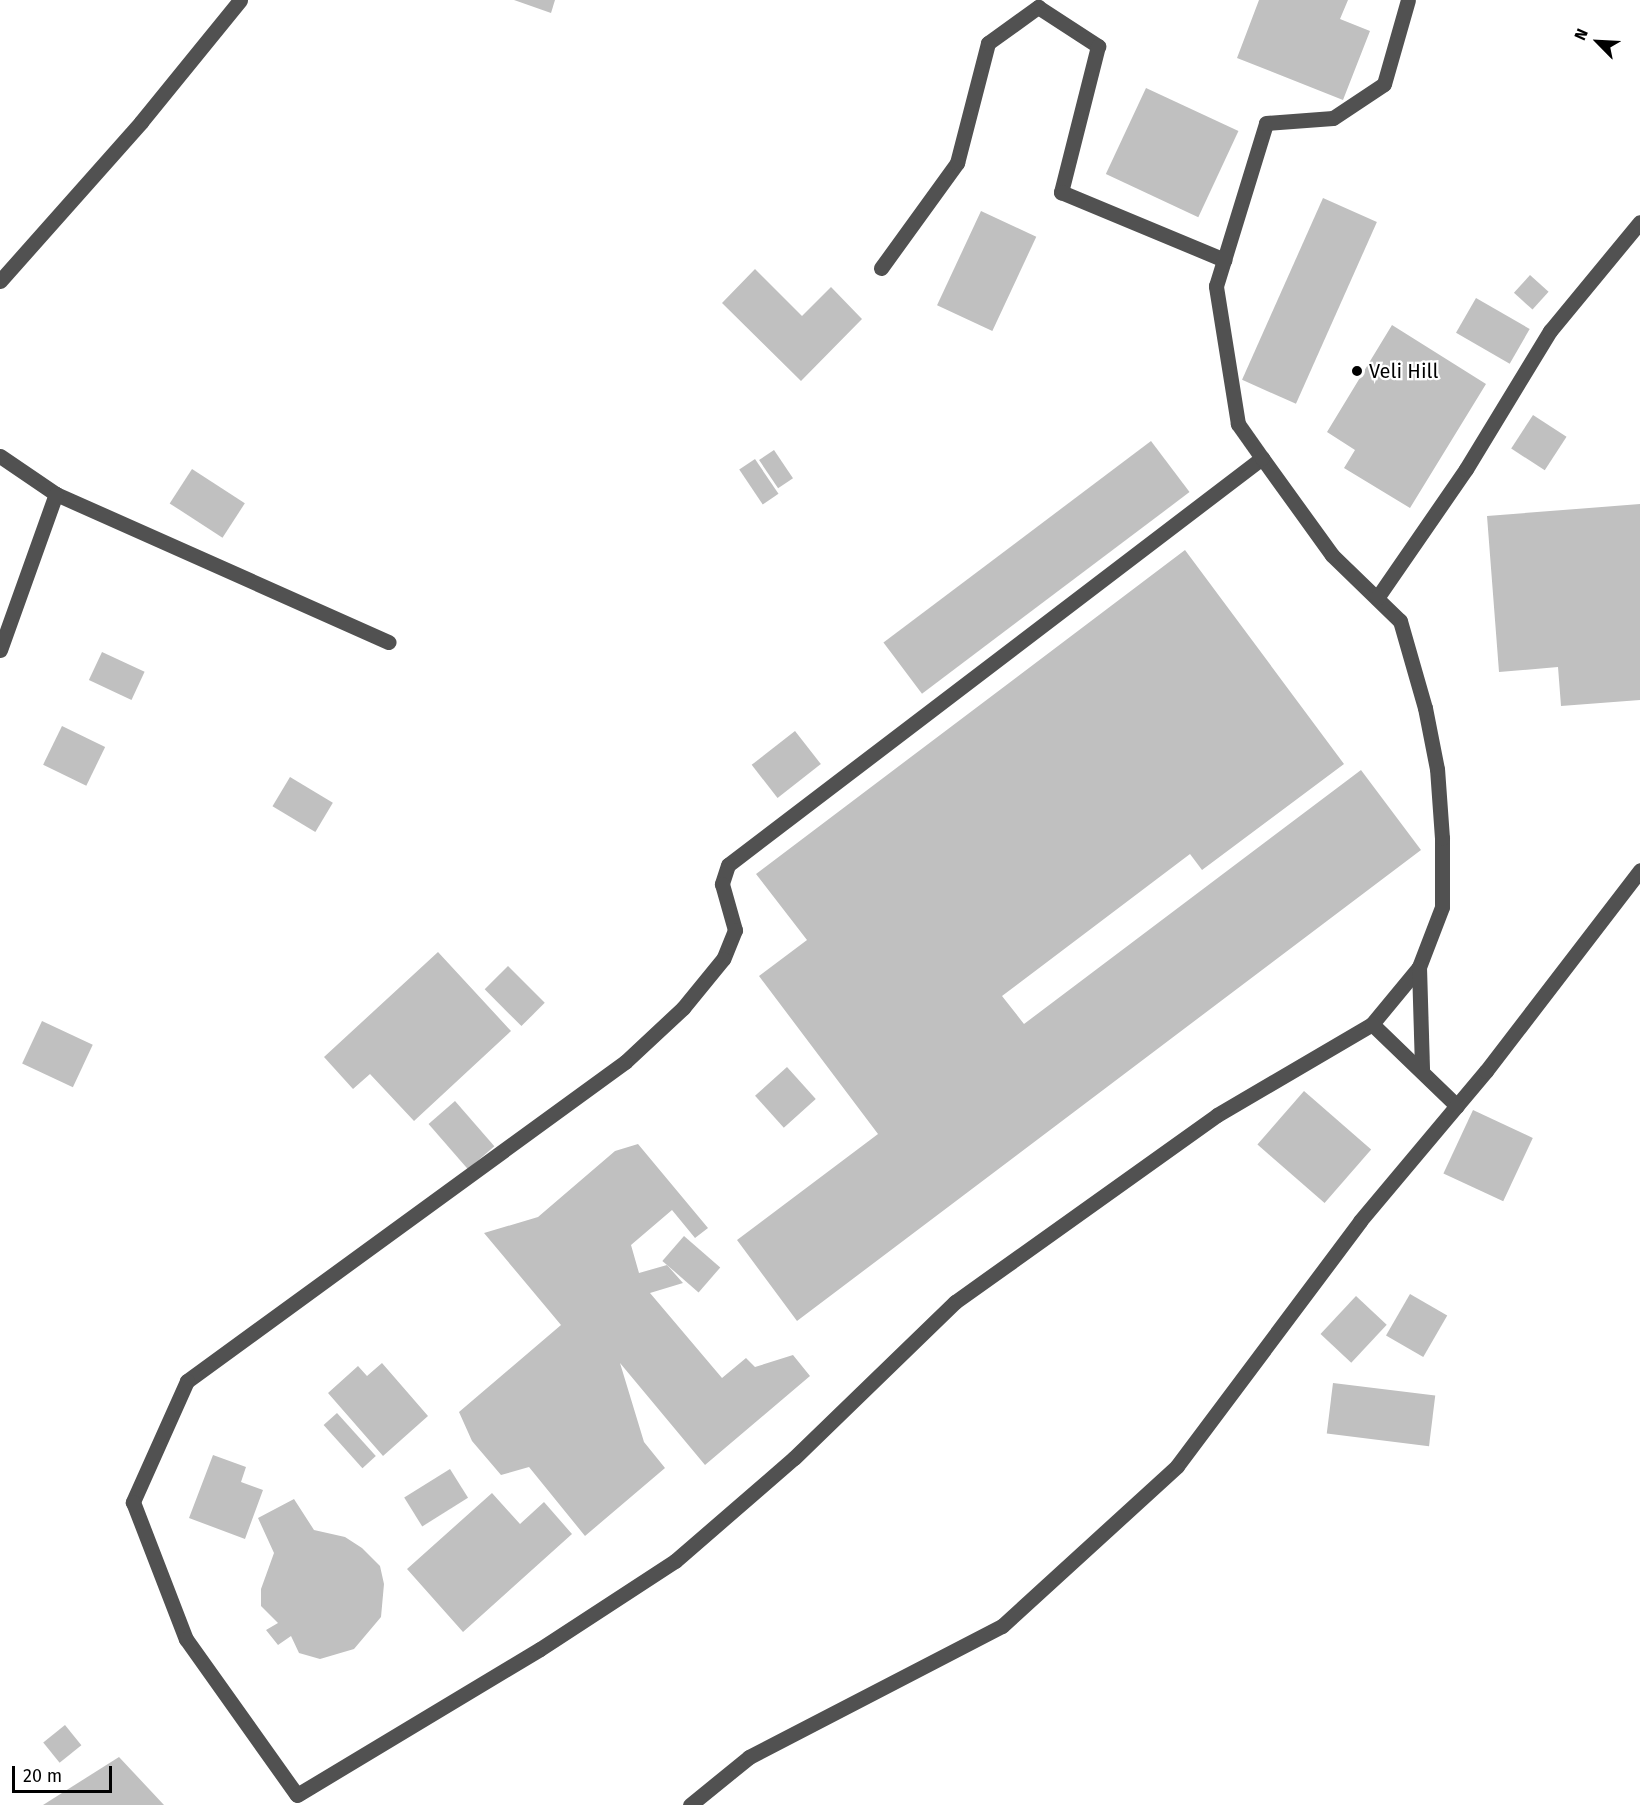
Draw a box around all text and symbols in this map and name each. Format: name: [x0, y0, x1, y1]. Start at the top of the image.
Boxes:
north arrow: [1568, 12, 1628, 72]
text: N: [1570, 26, 1592, 43]
place label: Veli Hill: [1369, 359, 1438, 383]
marker: Veli Hill: [1350, 364, 1364, 378]
scale bar: [15, 1754, 116, 1792]
text: 20 m: [23, 1765, 62, 1787]

